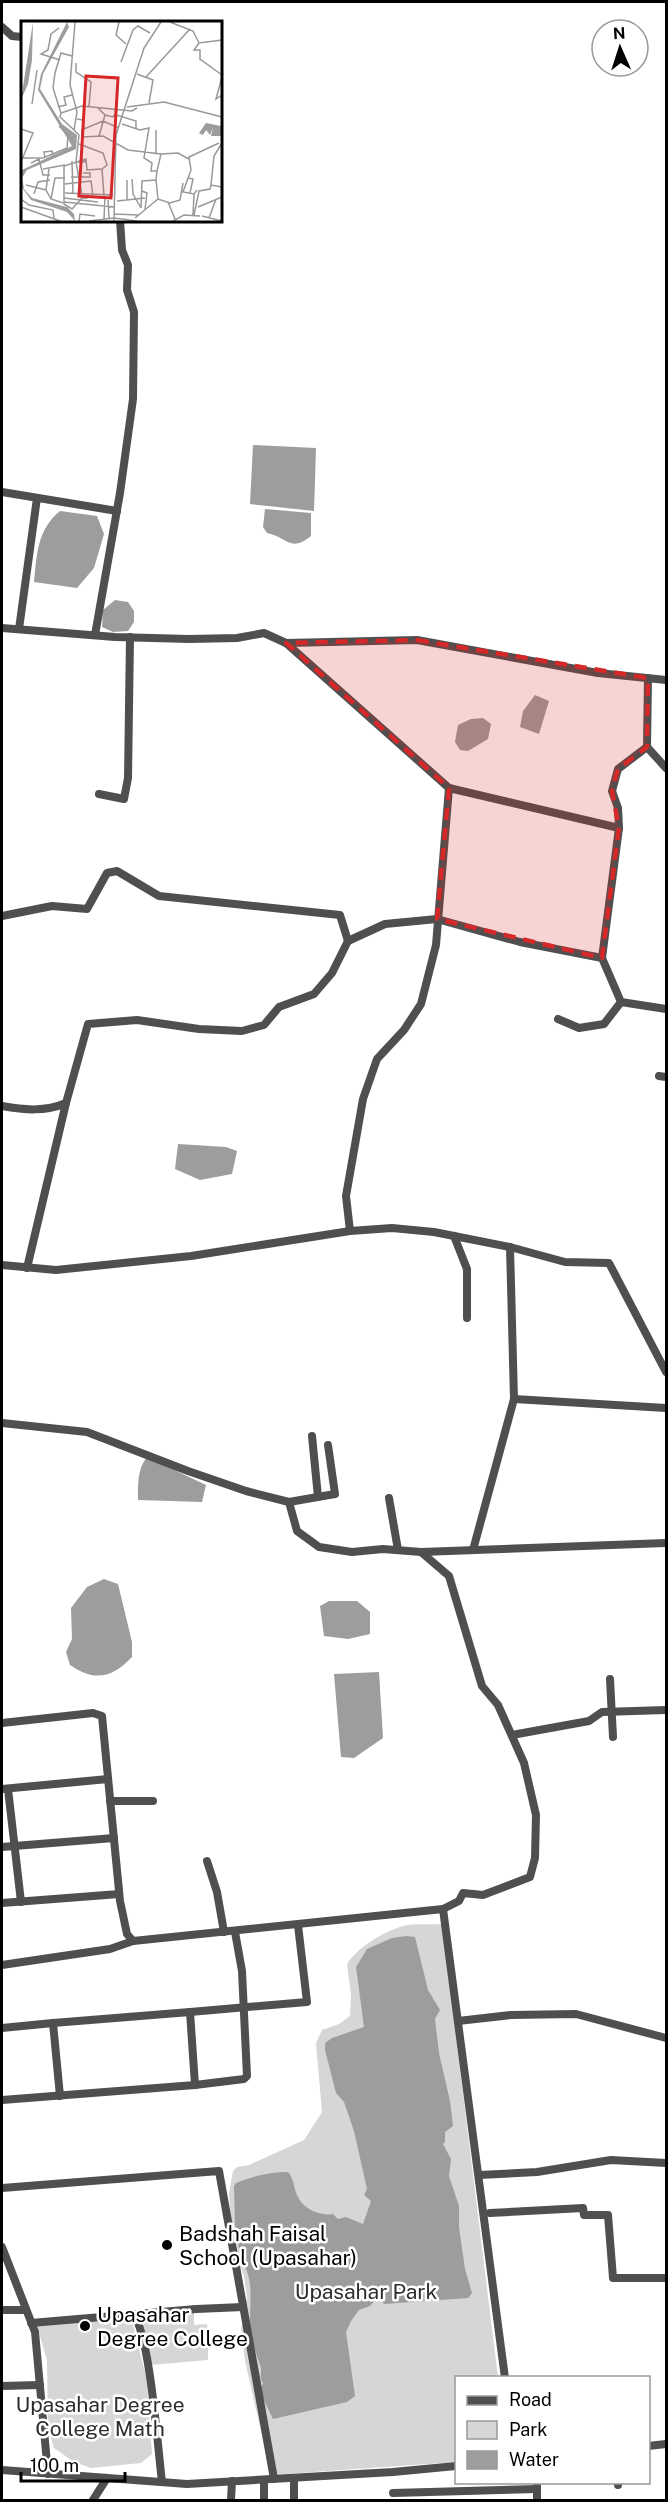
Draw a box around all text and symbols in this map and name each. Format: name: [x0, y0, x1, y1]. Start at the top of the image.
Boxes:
north arrow: [590, 18, 650, 78]
inset map: [21, 21, 222, 222]
text: N: [612, 24, 626, 43]
place label: Badshah Faisal School (Upasahar): [179, 2221, 357, 2270]
marker: Badshah Faisal School (Upasahar): [160, 2238, 174, 2252]
park label: Upasahar Park: [295, 2279, 438, 2304]
place label: Upasahar Degree College: [97, 2302, 248, 2351]
marker: Upasahar Degree College: [78, 2319, 92, 2333]
legend: [455, 2376, 650, 2484]
text: Road: [509, 2389, 552, 2410]
park label: Upasahar Degree College Math: [15, 2392, 185, 2441]
text: Park: [509, 2419, 547, 2440]
scale bar: [21, 2445, 124, 2483]
text: Water: [509, 2449, 559, 2470]
text: 100 m: [30, 2455, 79, 2476]

